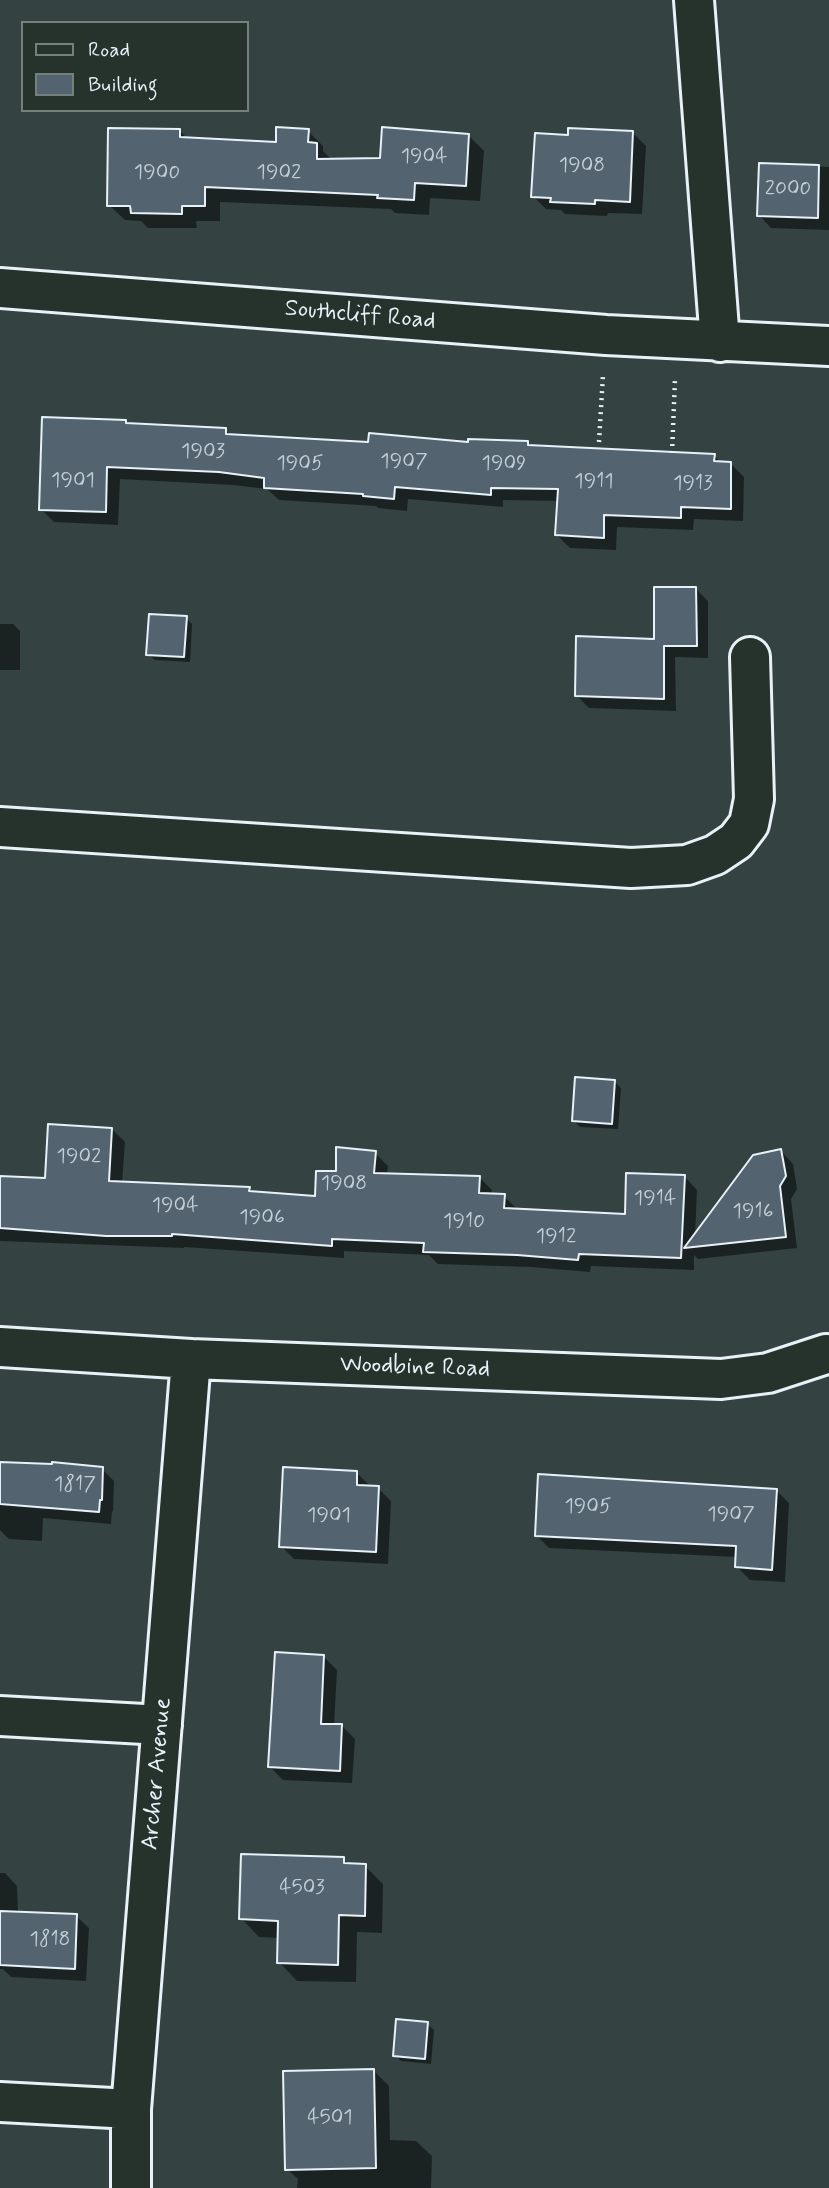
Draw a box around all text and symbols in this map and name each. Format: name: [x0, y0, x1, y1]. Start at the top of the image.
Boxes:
legend: [21, 21, 248, 112]
text: Road: [88, 36, 130, 64]
text: Building: [88, 71, 158, 99]
house number: 1904: [401, 145, 447, 171]
house number: 1908: [559, 154, 605, 180]
house number: 1900: [134, 161, 180, 187]
house number: 1902: [257, 161, 301, 187]
house number: 2000: [765, 177, 811, 203]
street label: Southcliff Road: [283, 295, 437, 337]
house number: 1903: [181, 440, 225, 466]
house number: 1907: [380, 450, 428, 476]
house number: 1905: [276, 452, 324, 478]
house number: 1909: [482, 452, 526, 478]
house number: 1901: [51, 469, 95, 495]
house number: 1911: [574, 470, 614, 496]
house number: 1913: [673, 472, 713, 498]
house number: 1902: [57, 1145, 101, 1171]
house number: 1908: [321, 1172, 367, 1198]
house number: 1914: [634, 1187, 676, 1213]
house number: 1904: [152, 1194, 198, 1220]
house number: 1916: [733, 1200, 773, 1226]
house number: 1906: [239, 1206, 285, 1232]
house number: 1910: [443, 1210, 485, 1236]
house number: 1912: [536, 1225, 576, 1251]
street label: Woodbine Road: [339, 1351, 491, 1385]
house number: 1817: [54, 1473, 96, 1499]
house number: 1905: [564, 1495, 612, 1521]
house number: 1907: [707, 1503, 755, 1529]
house number: 1901: [307, 1504, 351, 1530]
street label: Archer Avenue: [137, 1697, 179, 1851]
house number: 4503: [279, 1876, 325, 1902]
house number: 1818: [30, 1928, 70, 1954]
house number: 4501: [307, 2106, 353, 2132]

